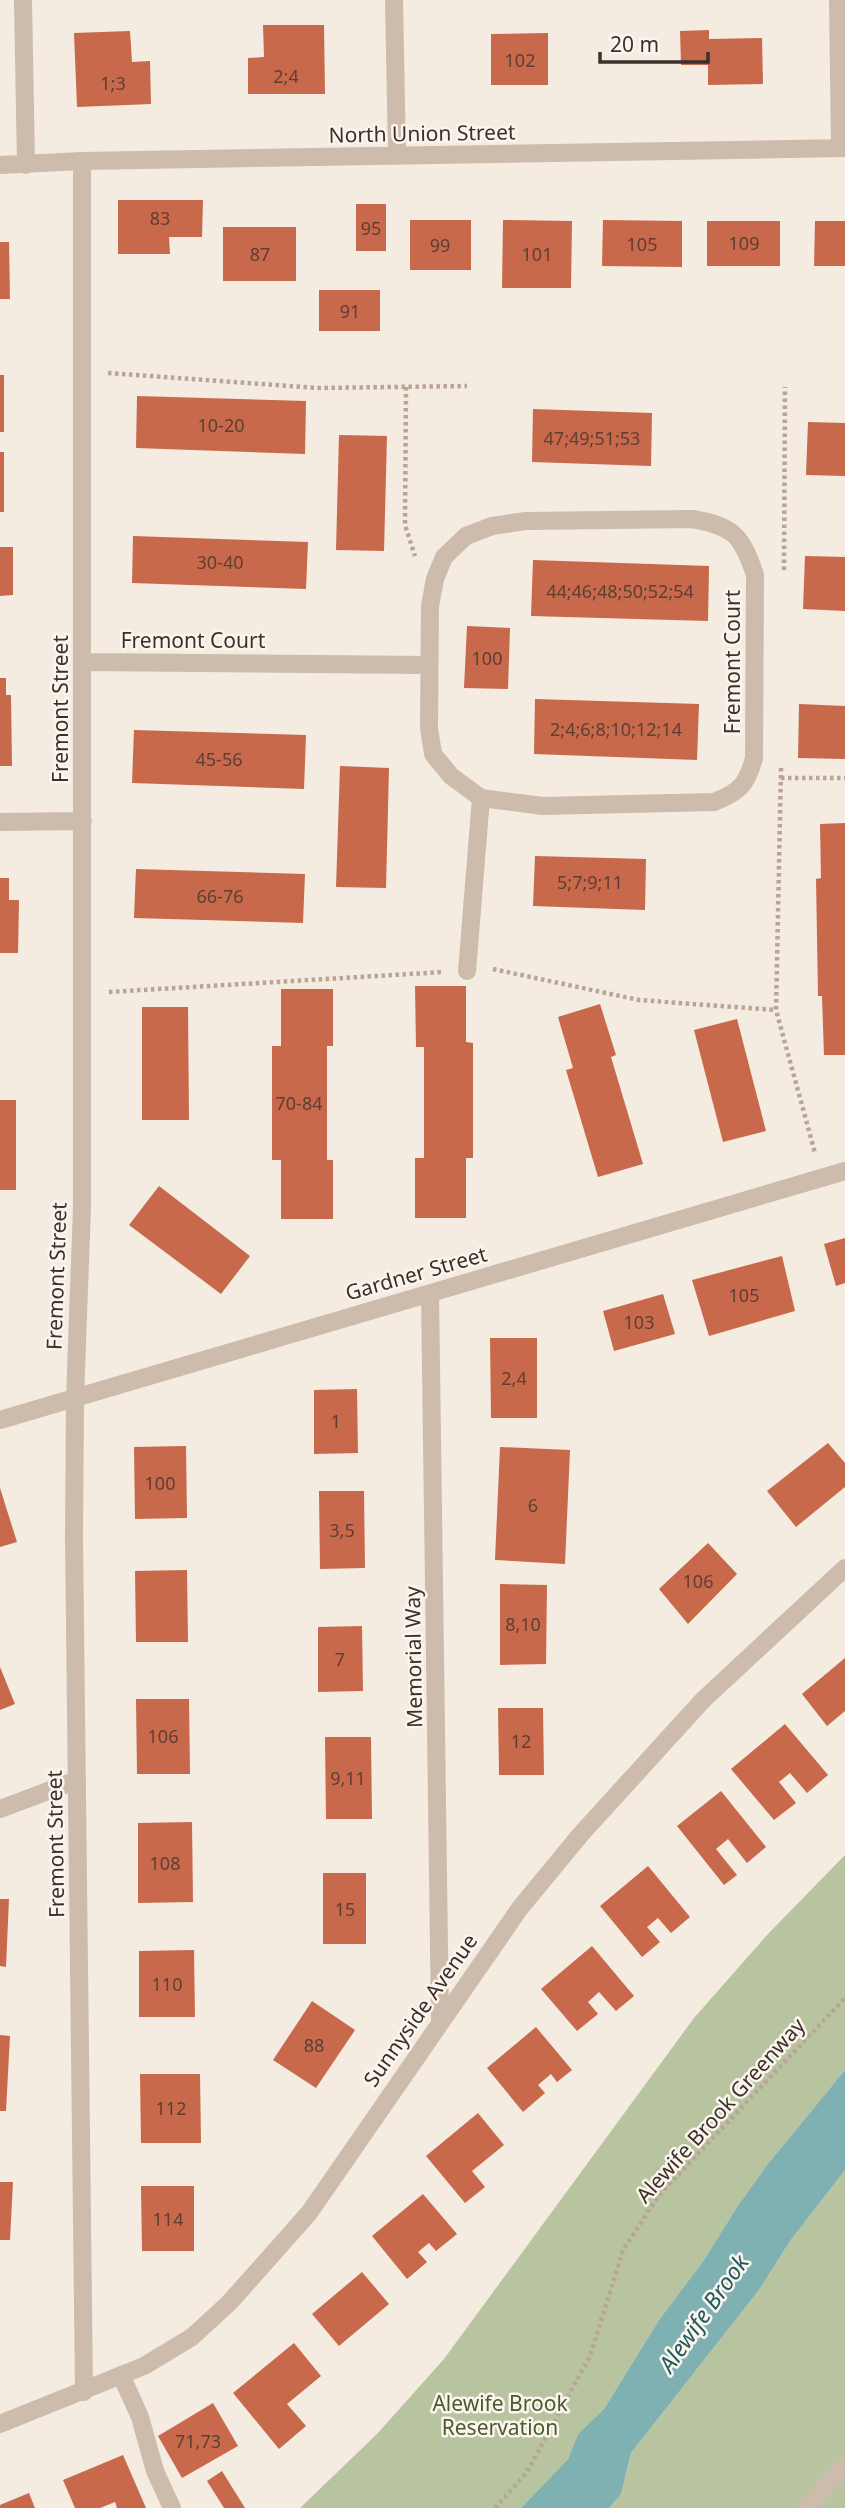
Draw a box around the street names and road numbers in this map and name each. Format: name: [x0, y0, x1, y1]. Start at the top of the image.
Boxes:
street label: North Union Street: [328, 117, 516, 149]
street label: Fremont Court: [718, 589, 746, 734]
street label: Fremont Court: [121, 626, 266, 654]
street label: Fremont Street: [46, 635, 74, 783]
street label: Fremont Street: [39, 1201, 73, 1350]
street label: Gardner Street: [342, 1239, 490, 1307]
street label: Memorial Way: [398, 1586, 428, 1728]
street label: Fremont Street: [40, 1769, 70, 1918]
street label: Sunnyside Avenue: [357, 1928, 483, 2092]
street label: Alewife Brook Greenway: [629, 2011, 811, 2209]

